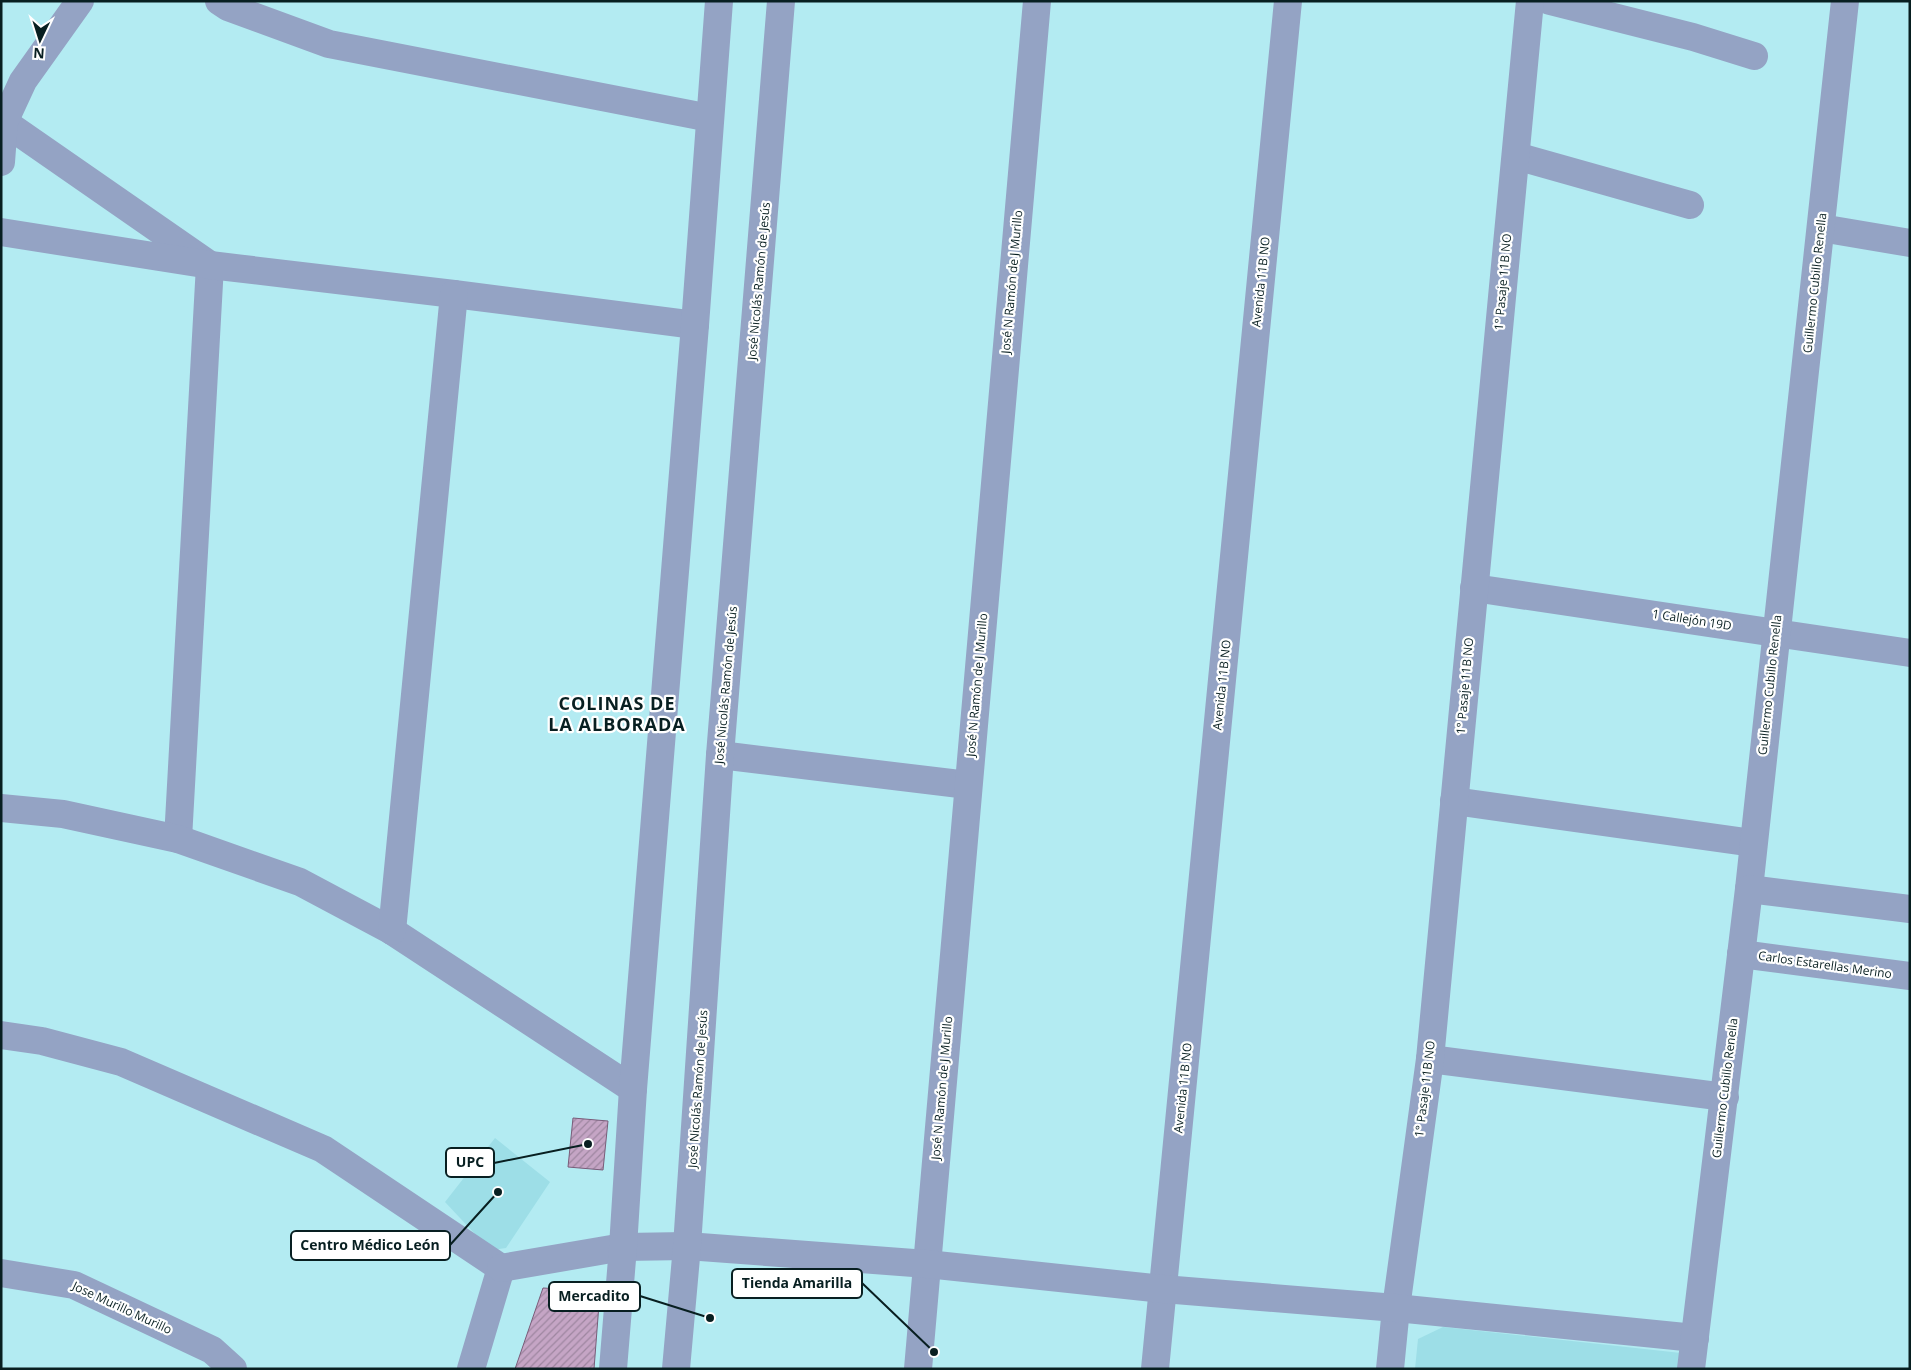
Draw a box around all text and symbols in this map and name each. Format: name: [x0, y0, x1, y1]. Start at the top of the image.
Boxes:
north arrow: [15, 15, 65, 65]
text: N: [33, 44, 45, 63]
street label: José Nicolás Ramón de Jesús: [743, 201, 774, 362]
street label: José N Ramón de J Murillo: [997, 210, 1026, 355]
street label: Guillermo Cubillo Renella: [1799, 212, 1830, 354]
street label: 1° Pasaje 11B NO: [1490, 233, 1515, 331]
street label: Avenida 11B NO: [1247, 236, 1274, 328]
street label: José Nicolás Ramón de Jesús: [710, 605, 741, 766]
street label: 1 Callejón 19D: [1651, 605, 1733, 634]
street label: José N Ramón de J Murillo: [962, 613, 991, 758]
street label: Guillermo Cubillo Renella: [1754, 614, 1785, 756]
street label: 1° Pasaje 11B NO: [1452, 637, 1477, 735]
street label: Avenida 11B NO: [1208, 639, 1235, 731]
district label: COLINAS DE LA ALBORADA: [548, 691, 686, 736]
street label: Carlos Estarellas Merino: [1757, 947, 1893, 982]
street label: José Nicolás Ramón de Jesús: [683, 1009, 712, 1170]
street label: José N Ramón de J Murillo: [927, 1016, 956, 1161]
street label: Guillermo Cubillo Renella: [1707, 1017, 1742, 1159]
street label: 1° Pasaje 11B NO: [1410, 1040, 1439, 1138]
street label: Avenida 11B NO: [1169, 1042, 1196, 1134]
callout: UPC: [446, 1148, 494, 1177]
text: UPC: [456, 1152, 484, 1171]
callout: Centro Médico León: [291, 1231, 450, 1260]
text: Centro Médico León: [300, 1235, 440, 1254]
callout: Tienda Amarilla: [732, 1269, 862, 1298]
text: Tienda Amarilla: [742, 1273, 852, 1292]
street label: Jose Murillo Murillo: [69, 1277, 175, 1338]
callout: Mercadito: [549, 1282, 640, 1311]
text: Mercadito: [558, 1286, 630, 1305]

